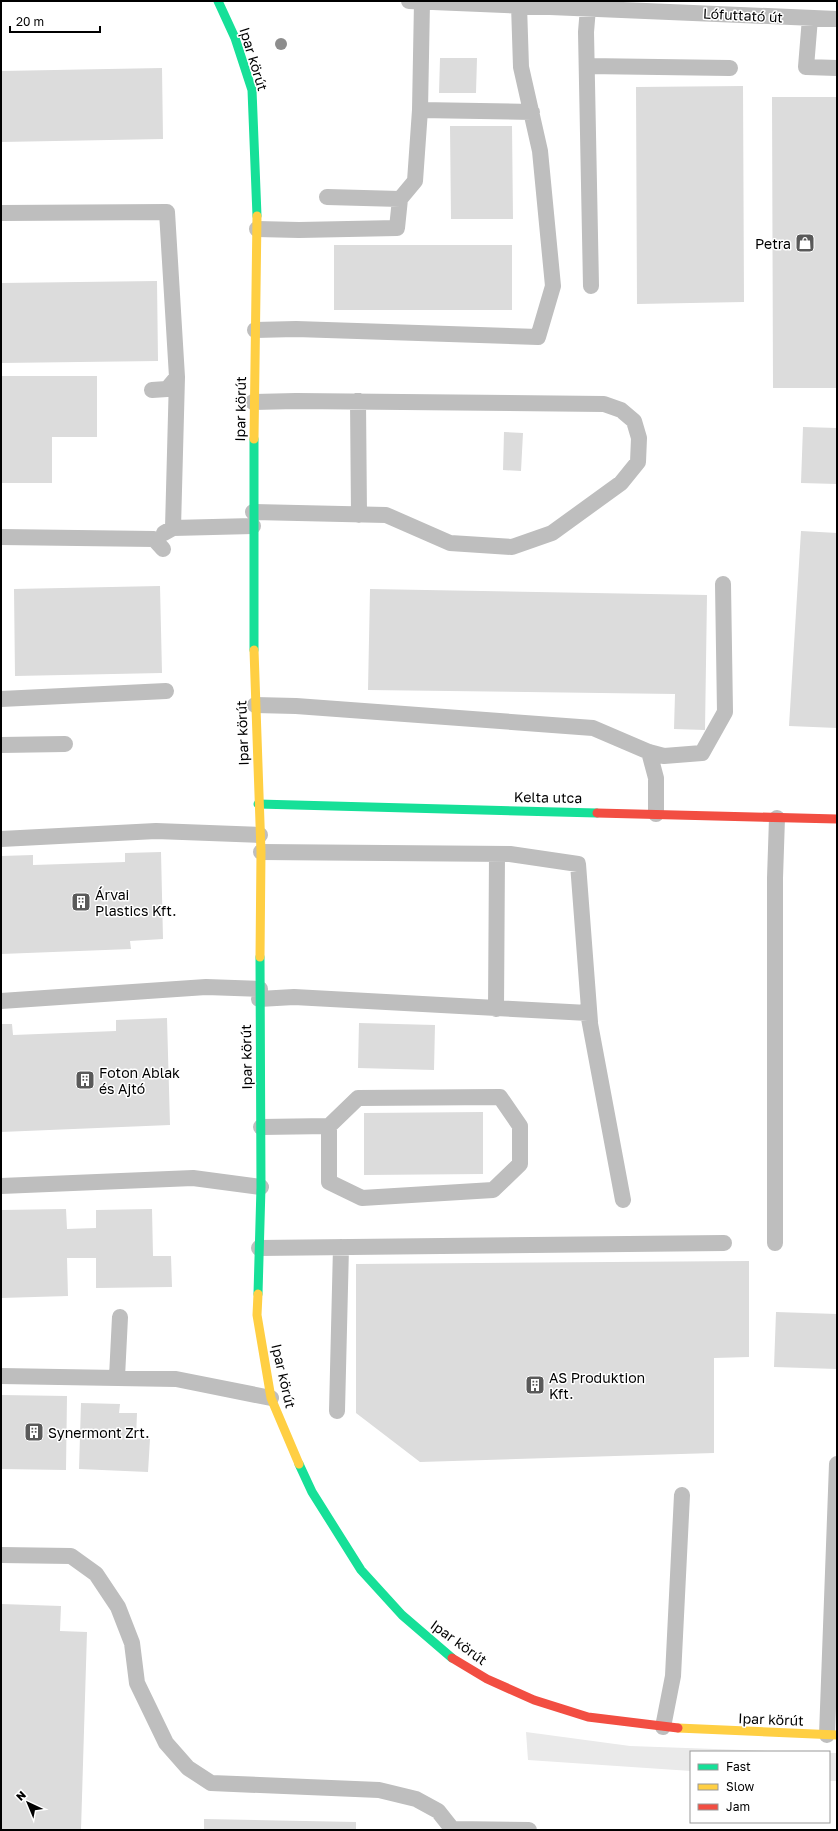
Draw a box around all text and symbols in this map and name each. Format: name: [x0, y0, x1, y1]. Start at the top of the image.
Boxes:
street label: Lófuttató út: [703, 4, 783, 26]
scale bar: [10, 8, 100, 34]
text: 20 m: [16, 14, 44, 29]
street label: Ipar körút: [236, 25, 272, 93]
shop icon: Petra: [794, 232, 816, 254]
place label: Petra: [755, 235, 791, 252]
street label: Ipar körút: [231, 376, 249, 442]
street label: Ipar körút: [232, 700, 252, 766]
street label: Kelta utca: [514, 788, 582, 806]
place label: Árvai Plastics Kft.: [95, 886, 176, 919]
building icon: Árvai Plastics Kft.: [70, 891, 92, 913]
street label: Ipar körút: [237, 1024, 255, 1090]
place label: Foton Ablak és Ajtó: [99, 1064, 180, 1097]
building icon: Foton Ablak és Ajtó: [74, 1069, 96, 1091]
street label: Ipar körút: [268, 1342, 300, 1410]
place label: AS Produktion Kft.: [549, 1369, 645, 1402]
building icon: AS Produktion Kft.: [524, 1374, 546, 1396]
building icon: Synermont Zrt.: [23, 1421, 45, 1443]
place label: Synermont Zrt.: [48, 1424, 150, 1441]
street label: Ipar körút: [428, 1616, 490, 1668]
street label: Ipar körút: [738, 1709, 804, 1729]
legend: [690, 1751, 830, 1823]
text: Fast: [726, 1759, 751, 1774]
text: Slow: [726, 1779, 754, 1794]
north arrow: [8, 1783, 48, 1823]
text: N: [13, 1788, 28, 1803]
text: Jam: [726, 1799, 750, 1814]

